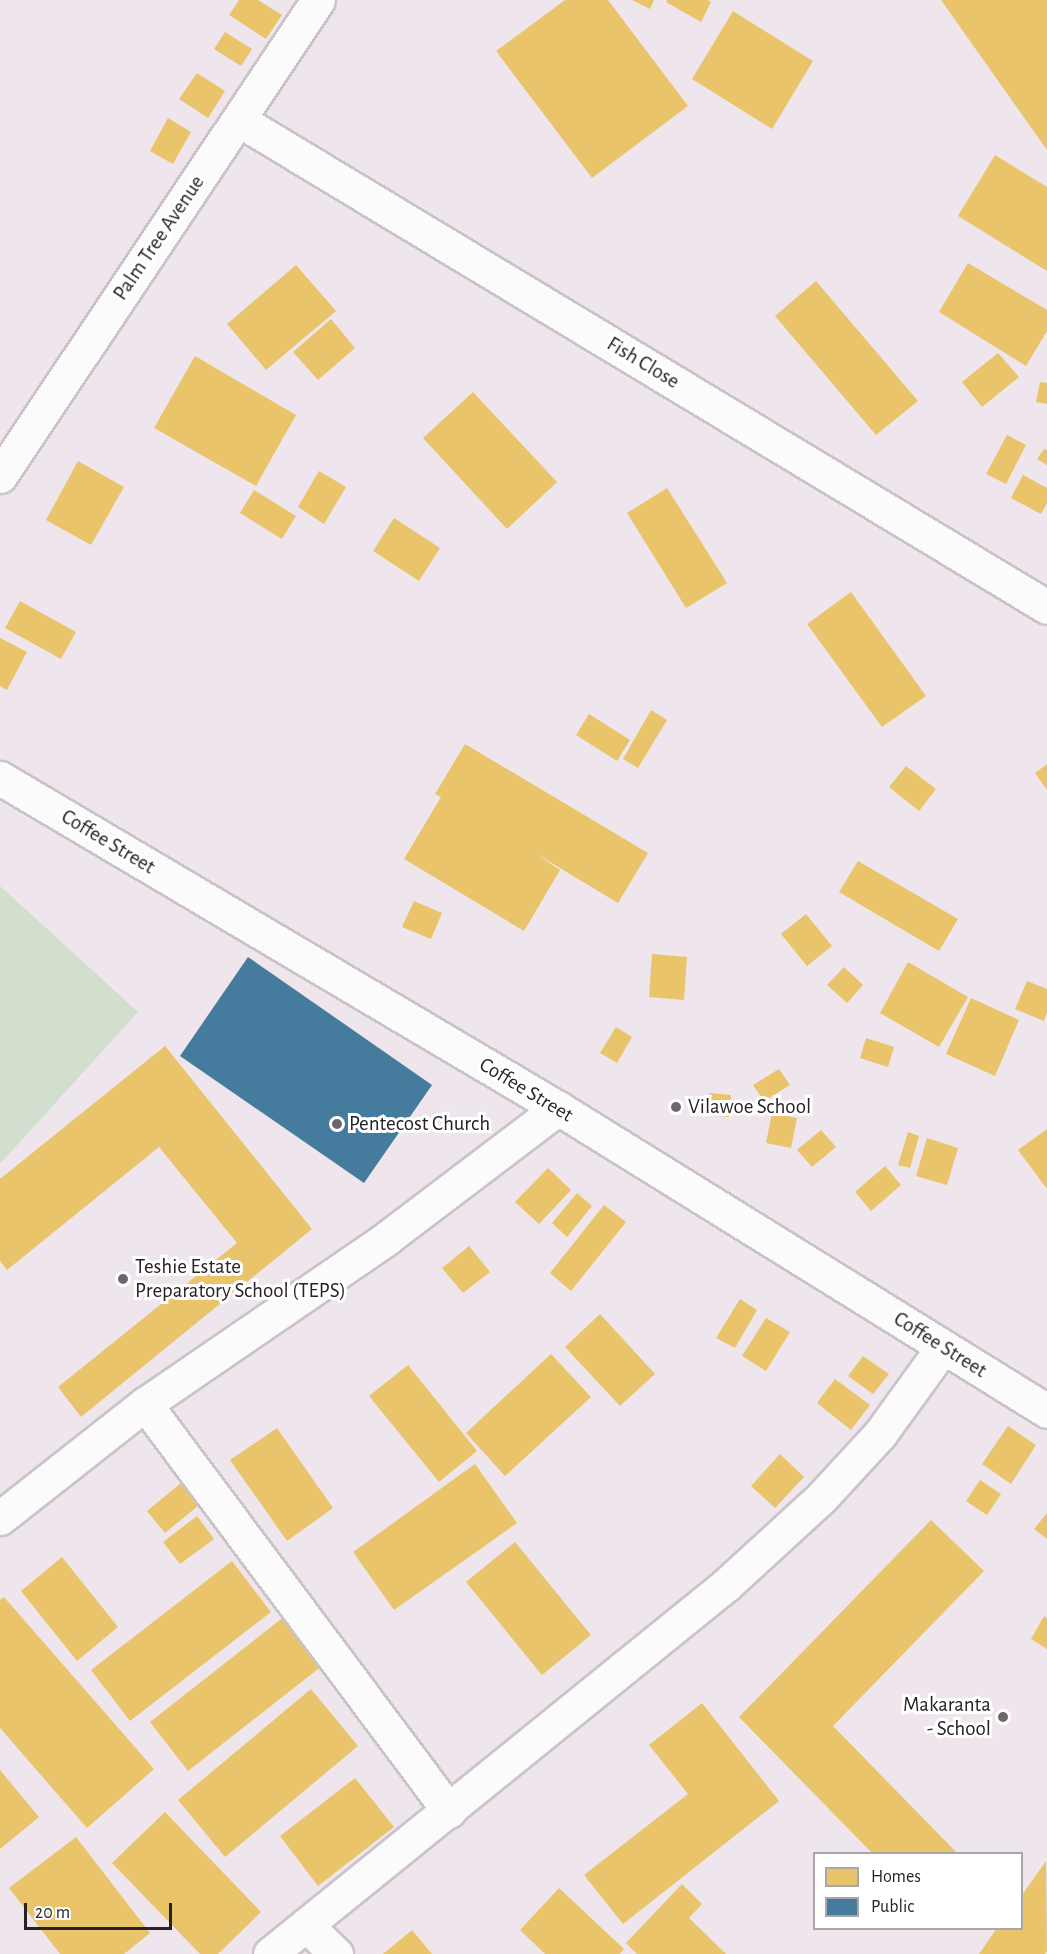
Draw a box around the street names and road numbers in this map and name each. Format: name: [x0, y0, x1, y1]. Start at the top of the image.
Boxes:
street label: Palm Tree Avenue: [108, 171, 210, 305]
street label: Fish Close: [602, 332, 684, 394]
street label: Coffee Street: [57, 804, 159, 880]
street label: Coffee Street: [475, 1052, 577, 1128]
street label: Coffee Street: [889, 1306, 991, 1384]

